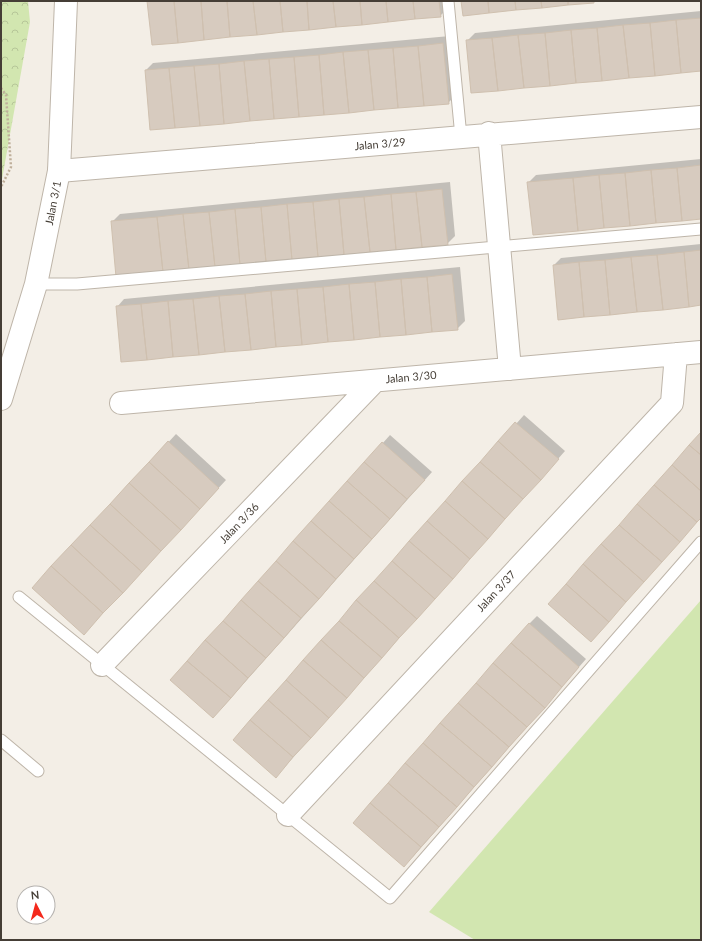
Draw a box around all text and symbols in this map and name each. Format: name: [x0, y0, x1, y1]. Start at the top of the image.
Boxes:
street label: Jalan 3/29: [354, 135, 406, 152]
street label: Jalan 3/1: [42, 180, 63, 226]
street label: Jalan 3/30: [385, 368, 438, 385]
street label: Jalan 3/36: [216, 500, 261, 546]
street label: Jalan 3/37: [473, 568, 518, 614]
north arrow: [16, 885, 56, 925]
text: N: [30, 888, 40, 901]

